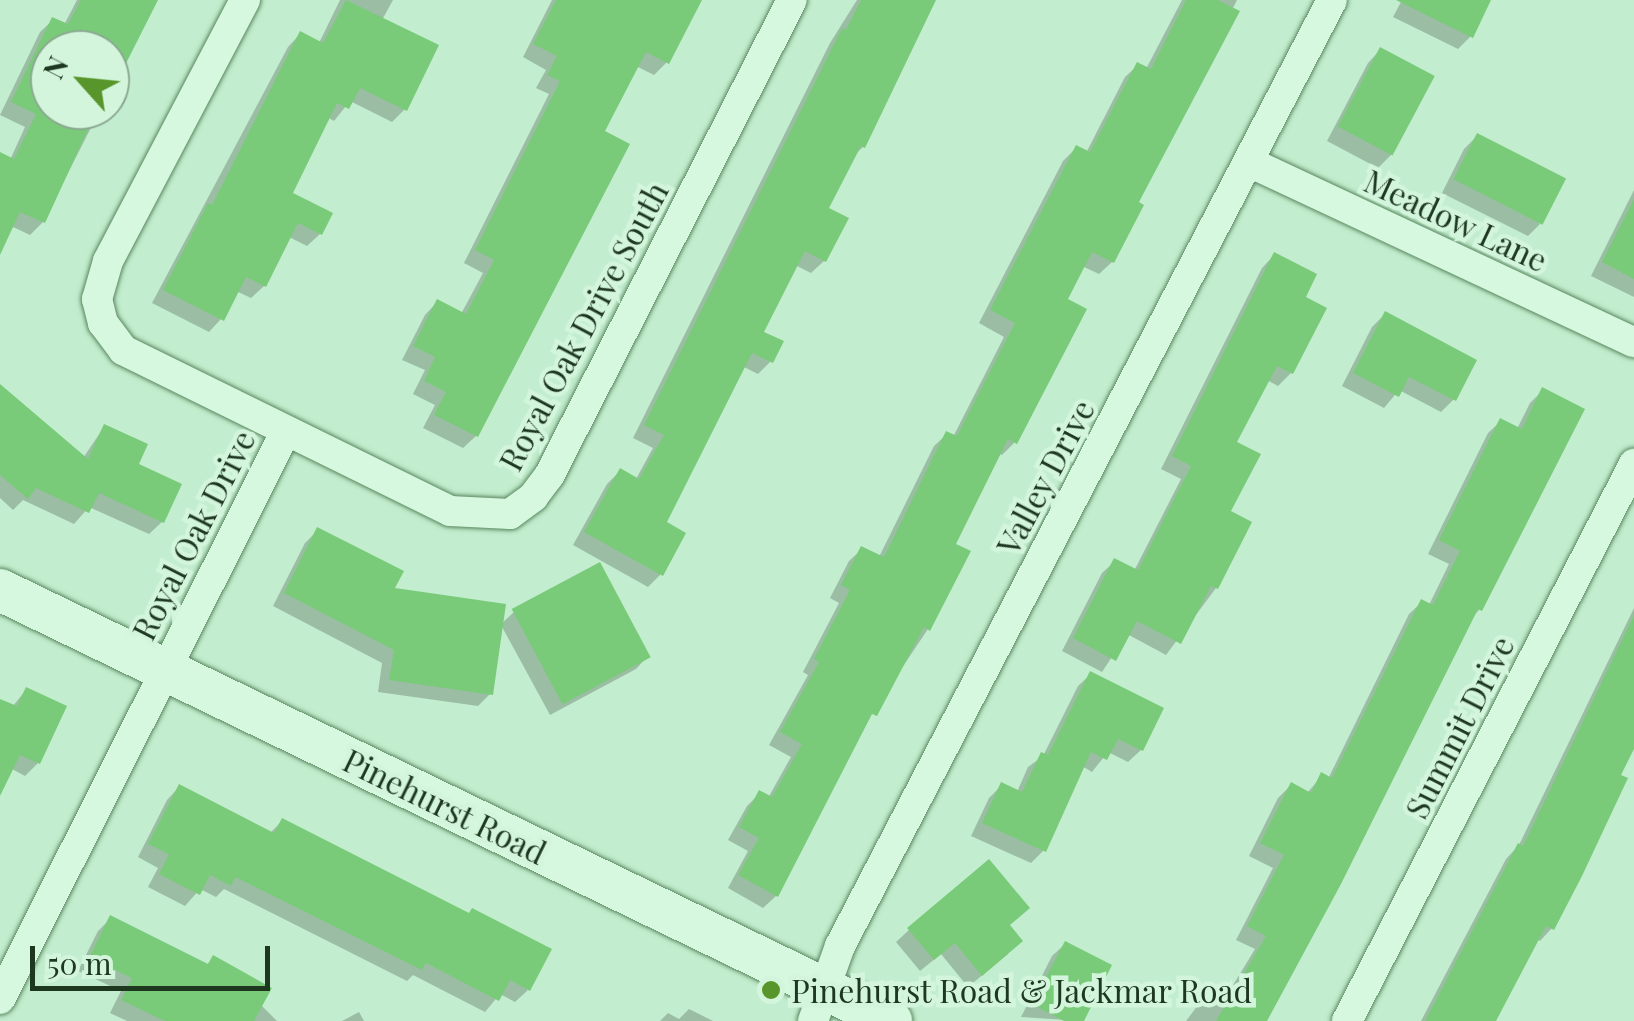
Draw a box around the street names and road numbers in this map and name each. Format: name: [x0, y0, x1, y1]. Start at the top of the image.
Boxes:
street label: Meadow Lane: [1358, 161, 1554, 279]
street label: Royal Oak Drive South: [490, 175, 676, 477]
street label: Valley Drive: [988, 393, 1102, 561]
street label: Royal Oak Drive: [124, 424, 262, 646]
street label: Summit Drive: [1397, 629, 1521, 825]
street label: Pinehurst Road: [337, 740, 553, 872]

